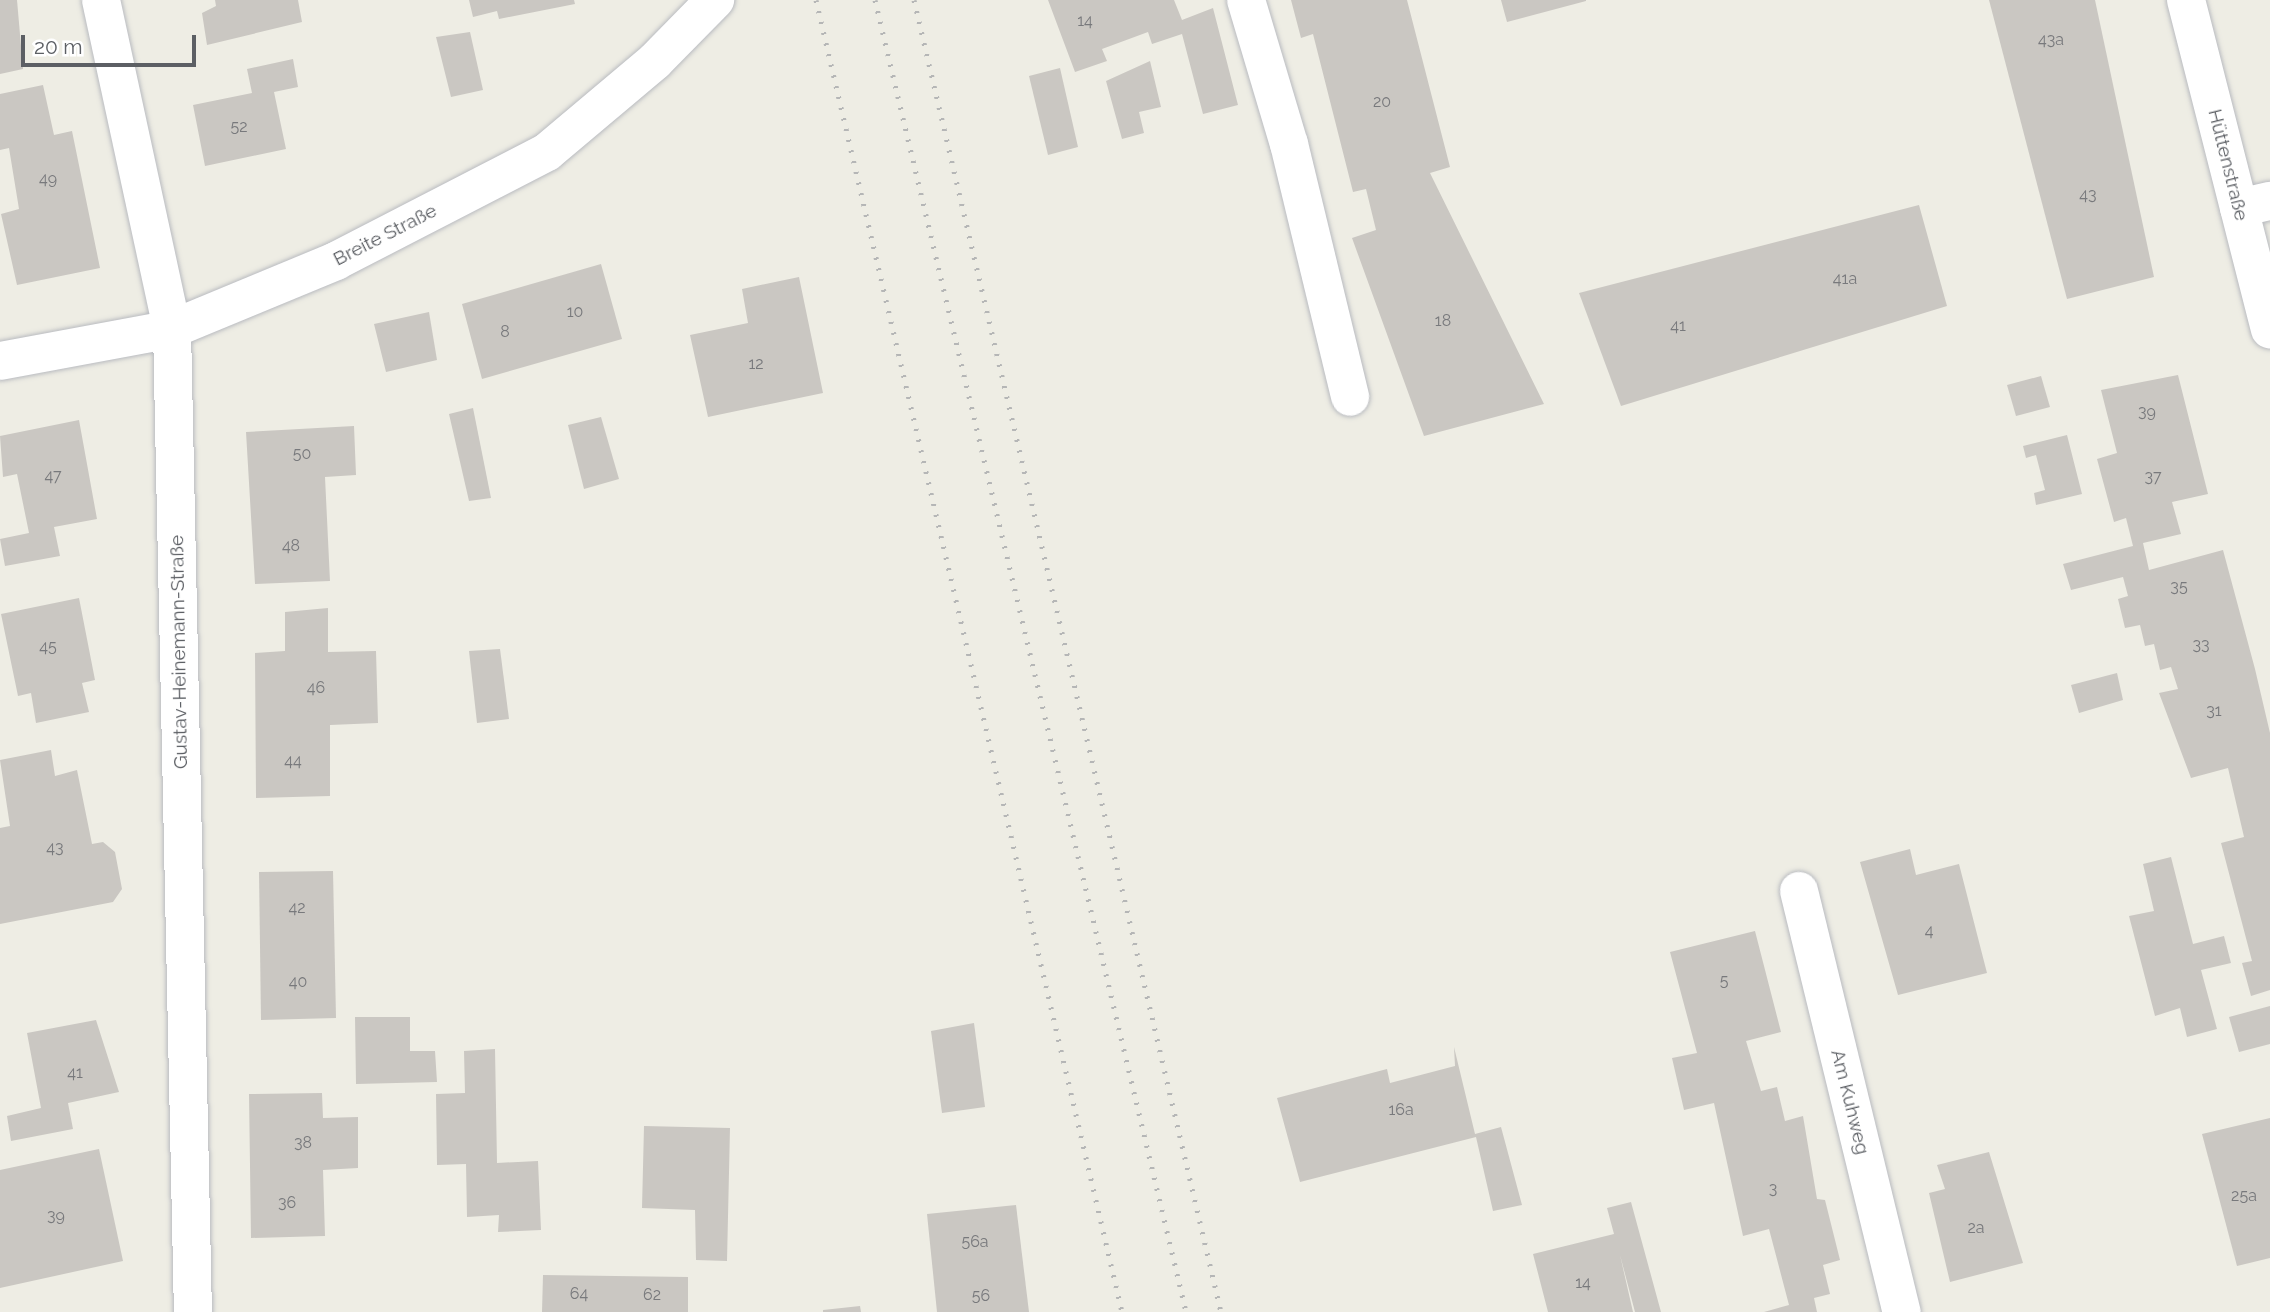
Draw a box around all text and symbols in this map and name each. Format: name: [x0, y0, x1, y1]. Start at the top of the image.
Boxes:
house number: 14: [1077, 11, 1093, 31]
scale bar: [24, 21, 200, 65]
house number: 43a: [2038, 30, 2064, 50]
text: 20 m: [34, 34, 82, 59]
house number: 20: [1373, 92, 1391, 112]
street label: Hüttenstraße: [2203, 107, 2253, 223]
house number: 52: [230, 117, 248, 137]
house number: 49: [39, 169, 57, 189]
house number: 43: [2079, 185, 2097, 205]
street label: Breite Straße: [330, 199, 440, 271]
house number: 41a: [1833, 269, 1857, 289]
house number: 10: [567, 302, 583, 322]
house number: 18: [1435, 311, 1451, 331]
house number: 41: [1670, 316, 1686, 336]
house number: 8: [500, 322, 510, 342]
house number: 12: [748, 354, 764, 374]
house number: 39: [2138, 402, 2156, 422]
house number: 50: [293, 444, 311, 464]
house number: 47: [44, 466, 62, 486]
house number: 37: [2144, 467, 2162, 487]
street label: Gustav-Heinemann-Straße: [166, 535, 192, 769]
house number: 48: [282, 536, 300, 556]
house number: 35: [2170, 577, 2188, 597]
house number: 33: [2192, 635, 2210, 655]
house number: 45: [39, 637, 57, 657]
house number: 46: [307, 678, 325, 698]
house number: 31: [2206, 701, 2222, 721]
house number: 44: [284, 751, 302, 771]
house number: 43: [46, 838, 64, 858]
house number: 42: [288, 898, 306, 918]
house number: 4: [1925, 921, 1933, 941]
house number: 5: [1720, 971, 1728, 991]
house number: 40: [289, 972, 307, 992]
street label: Am Kuhweg: [1826, 1047, 1874, 1157]
house number: 41: [67, 1063, 83, 1083]
house number: 16a: [1388, 1100, 1414, 1120]
house number: 38: [294, 1133, 312, 1153]
house number: 3: [1769, 1179, 1777, 1199]
house number: 25a: [2231, 1186, 2257, 1206]
house number: 36: [278, 1193, 296, 1213]
house number: 39: [47, 1206, 65, 1226]
house number: 2a: [1967, 1218, 1985, 1238]
house number: 56a: [961, 1232, 989, 1252]
house number: 14: [1575, 1273, 1591, 1293]
house number: 64: [570, 1284, 588, 1304]
house number: 62: [643, 1285, 661, 1305]
house number: 56: [972, 1286, 990, 1306]

